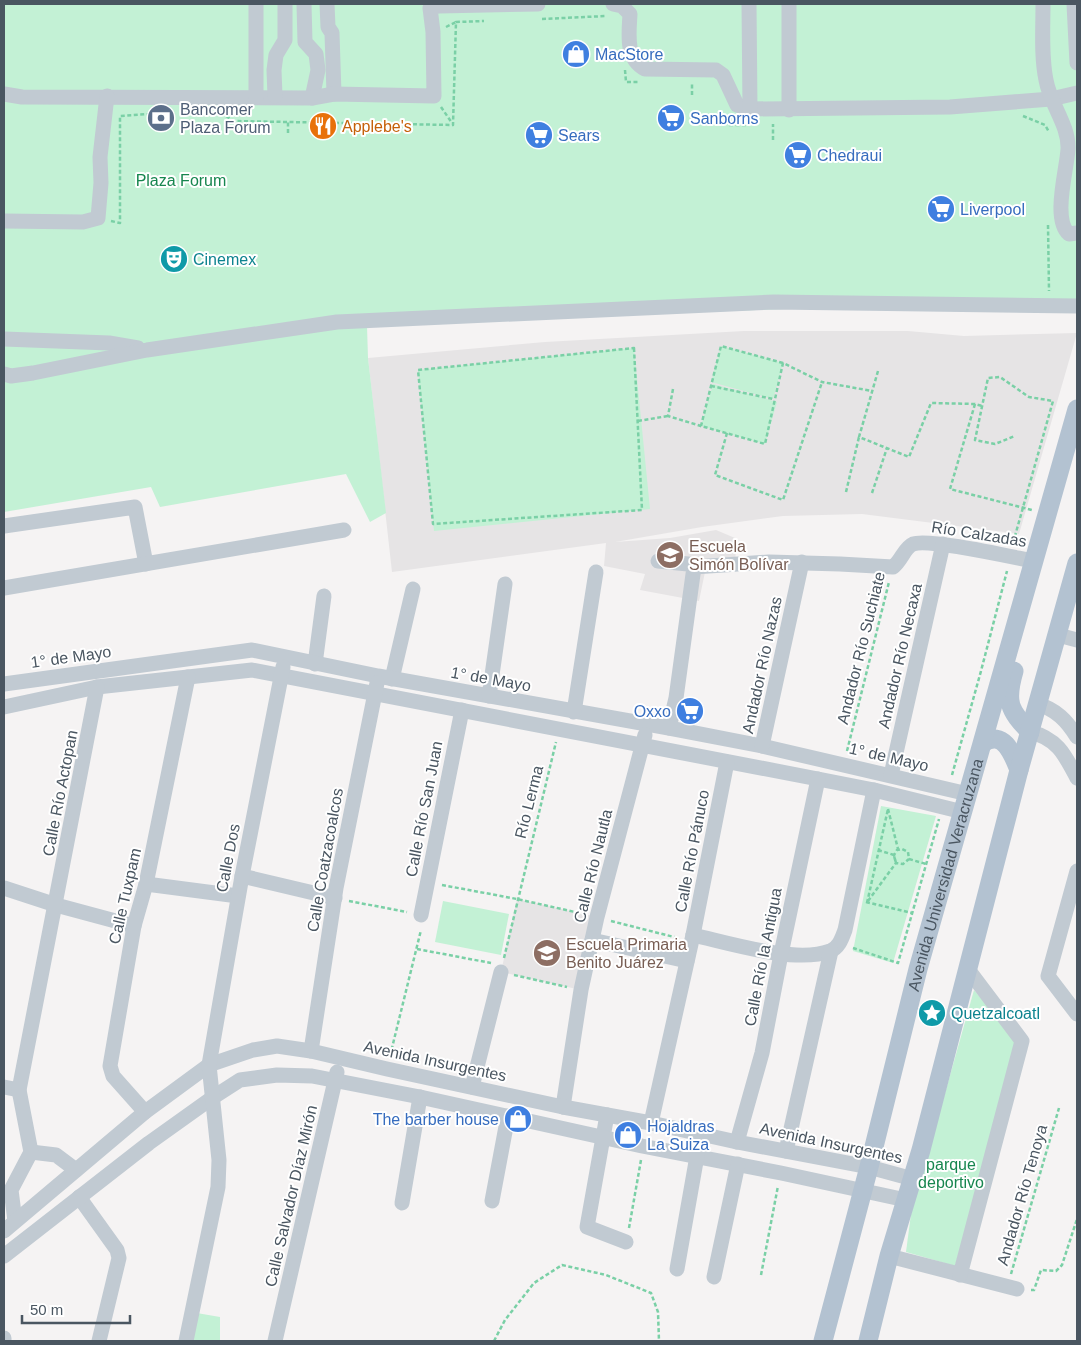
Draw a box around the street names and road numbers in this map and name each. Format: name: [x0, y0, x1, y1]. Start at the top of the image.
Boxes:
street label: Río Calzadas: [930, 518, 1028, 550]
street label: Andador Río Suchiate: [834, 570, 888, 726]
street label: Andador Río Necaxa: [875, 582, 925, 730]
street label: Andador Río Nazas: [739, 595, 785, 735]
street label: 1° de Mayo: [30, 643, 112, 671]
street label: 1° de Mayo: [450, 664, 533, 694]
street label: Calle Río Actopan: [39, 729, 81, 857]
street label: Calle Río San Juan: [403, 740, 445, 878]
street label: 1° de Mayo: [848, 740, 931, 774]
street label: Avenida Universidad Veracruzana: [904, 756, 986, 993]
street label: Río Lerma: [512, 764, 546, 840]
street label: Calle Coatzacoalcos: [304, 787, 346, 933]
street label: Calle Río Pánuco: [672, 788, 712, 914]
street label: Calle Río Nautla: [571, 807, 615, 925]
street label: Calle Dos: [213, 822, 243, 894]
street label: Calle Tuxpam: [106, 846, 144, 946]
street label: Calle Río la Antigua: [741, 886, 785, 1028]
street label: Avenida Insurgentes: [362, 1038, 508, 1084]
street label: Calle Salvador Díaz Mirón: [262, 1104, 320, 1288]
street label: Avenida Insurgentes: [758, 1120, 904, 1166]
street label: Andador Río Tenoya: [994, 1123, 1050, 1267]

